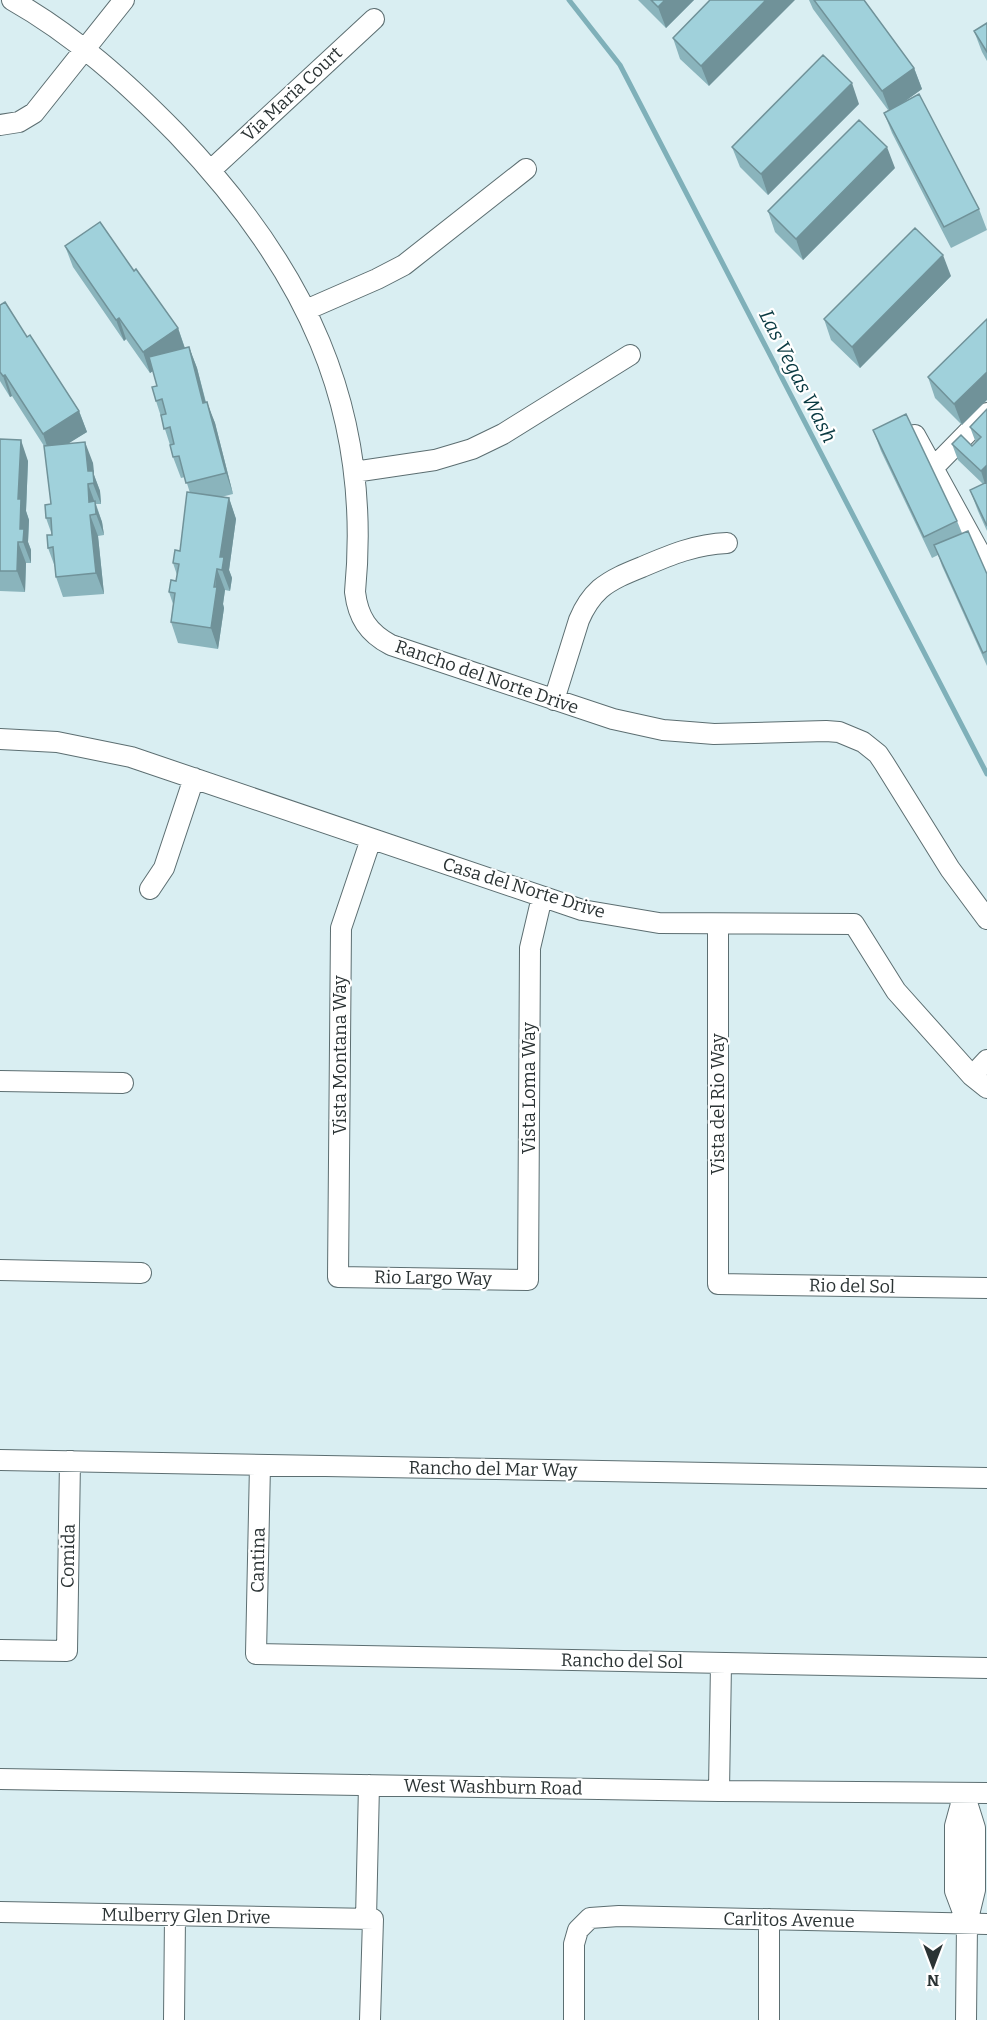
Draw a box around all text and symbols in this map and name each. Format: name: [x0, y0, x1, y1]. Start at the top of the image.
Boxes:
street label: Via Maria Court: [237, 42, 347, 146]
water label: Las Vegas Wash: [754, 306, 842, 446]
street label: Rancho del Norte Drive: [392, 635, 582, 719]
street label: Casa del Norte Drive: [440, 853, 608, 923]
street label: Vista Montana Way: [329, 975, 351, 1135]
street label: Vista Loma Way: [518, 1022, 540, 1154]
street label: Vista del Rio Way: [707, 1033, 729, 1175]
street label: Rio Largo Way: [374, 1266, 492, 1290]
street label: Rio del Sol: [809, 1274, 895, 1298]
street label: Rancho del Mar Way: [408, 1457, 578, 1481]
street label: Comida: [56, 1524, 80, 1588]
street label: Cantina: [246, 1527, 270, 1593]
street label: Rancho del Sol: [561, 1649, 683, 1673]
street label: West Washburn Road: [403, 1774, 583, 1800]
street label: Mulberry Glen Drive: [101, 1904, 271, 1928]
street label: Carlitos Avenue: [723, 1908, 855, 1932]
north arrow: [903, 1936, 963, 1996]
text: N: [927, 1971, 939, 1990]

